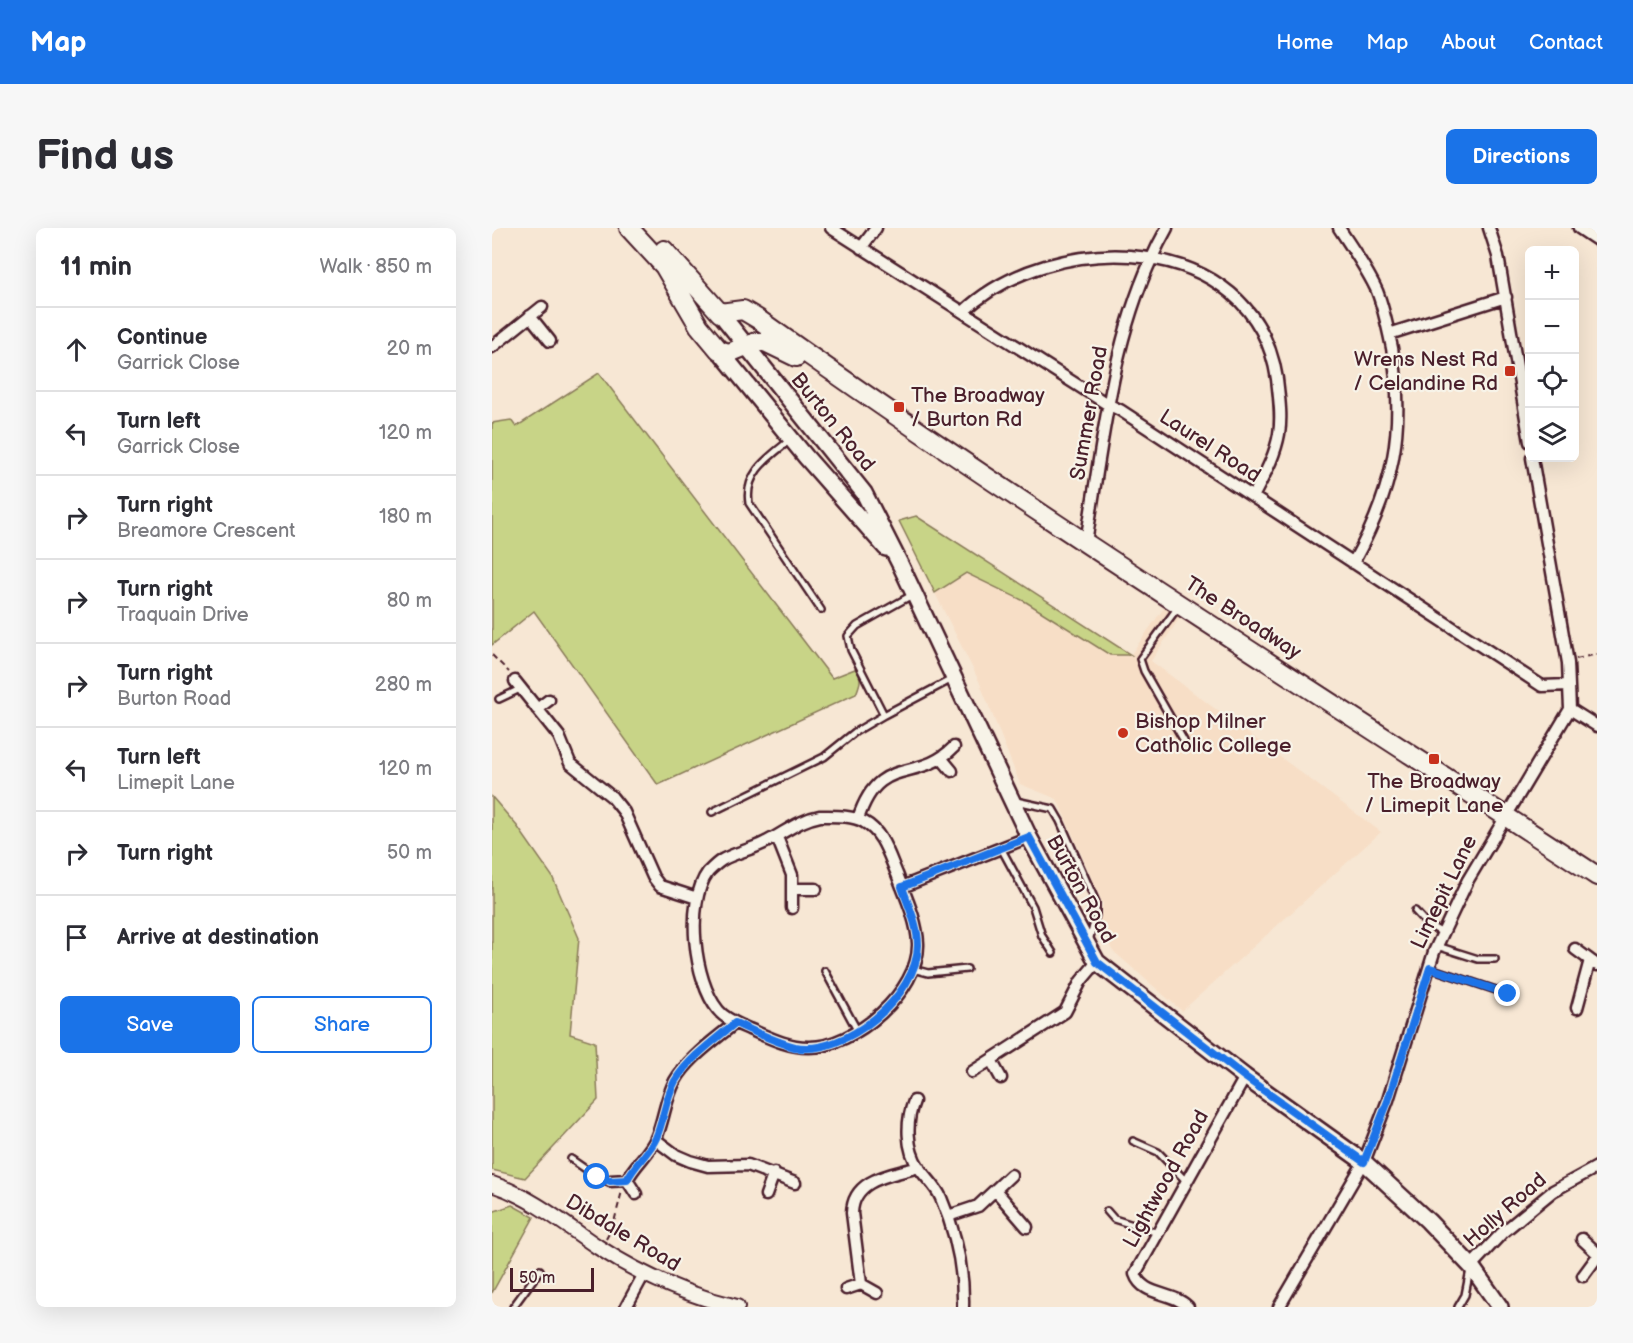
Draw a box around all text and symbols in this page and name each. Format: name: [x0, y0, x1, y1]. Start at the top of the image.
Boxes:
text: Map: [30, 26, 86, 59]
text: Home: [1276, 30, 1333, 55]
text: Map: [1366, 30, 1408, 55]
text: About: [1441, 30, 1496, 55]
text: Contact: [1529, 30, 1603, 55]
button: Directions: [1446, 129, 1597, 184]
text: Find us: [36, 131, 174, 182]
map controls: [1525, 246, 1579, 462]
button: +: [1525, 246, 1579, 300]
text: 11 min: [60, 252, 132, 283]
text: Walk · 850 m: [319, 255, 432, 279]
button: −: [1525, 300, 1579, 354]
text: Continue: [117, 324, 207, 351]
icon: ahead: [60, 333, 93, 366]
text: 20 m: [387, 337, 432, 361]
street label: Summer Road: [1065, 344, 1113, 482]
place label: Wrens Nest Rd / Celandine Rd: [1353, 347, 1498, 396]
text: Garrick Close: [117, 351, 240, 375]
button: locate: [1525, 354, 1579, 408]
marker: Wrens Nest Rd / Celandine Rd: [1503, 364, 1517, 378]
street label: Burton Road: [786, 368, 880, 476]
place label: The Broadway / Burton Rd: [911, 383, 1045, 432]
marker: The Broadway / Burton Rd: [892, 400, 906, 414]
street label: Laurel Road: [1155, 404, 1265, 488]
text: Turn left: [117, 408, 201, 435]
button: layers: [1525, 408, 1579, 462]
icon: left: [60, 417, 93, 450]
text: 120 m: [379, 421, 432, 445]
text: Garrick Close: [117, 435, 240, 459]
text: Turn right: [117, 492, 213, 519]
icon: right: [60, 501, 93, 534]
text: 180 m: [379, 505, 432, 529]
text: Breamore Crescent: [117, 519, 295, 543]
street label: The Broadway: [1180, 571, 1306, 665]
text: Turn right: [117, 576, 213, 603]
icon: right: [60, 585, 93, 618]
text: 80 m: [387, 589, 432, 613]
text: Traquain Drive: [117, 603, 249, 627]
text: Turn right: [117, 660, 213, 687]
icon: right: [60, 669, 93, 702]
text: 280 m: [375, 673, 432, 697]
text: Burton Road: [117, 687, 231, 711]
place label: Bishop Milner Catholic College: [1135, 709, 1291, 758]
marker: Bishop Milner Catholic College: [1116, 726, 1130, 740]
text: Turn left: [117, 744, 201, 771]
marker: The Broadway / Limepit Lane: [1427, 752, 1441, 766]
icon: left: [60, 753, 93, 786]
text: 120 m: [379, 757, 432, 781]
place label: The Broadway / Limepit Lane: [1365, 769, 1503, 818]
text: Limepit Lane: [117, 771, 235, 795]
street label: Burton Road: [1041, 830, 1121, 948]
street label: Limepit Lane: [1406, 831, 1482, 953]
icon: right: [60, 837, 93, 870]
text: Turn right: [117, 840, 213, 867]
text: 50 m: [387, 841, 432, 865]
icon: arrive: [60, 921, 93, 954]
text: Arrive at destination: [117, 924, 319, 951]
route end: [1494, 980, 1520, 1006]
button: Save: [60, 996, 240, 1053]
button: Share: [252, 996, 432, 1053]
street label: Lightwood Road: [1118, 1106, 1214, 1252]
route start: [583, 1163, 609, 1189]
street label: Holly Road: [1459, 1167, 1551, 1253]
street label: Dibdale Road: [561, 1189, 685, 1277]
scale bar: [510, 1265, 594, 1292]
text: 50 m: [519, 1269, 555, 1288]

